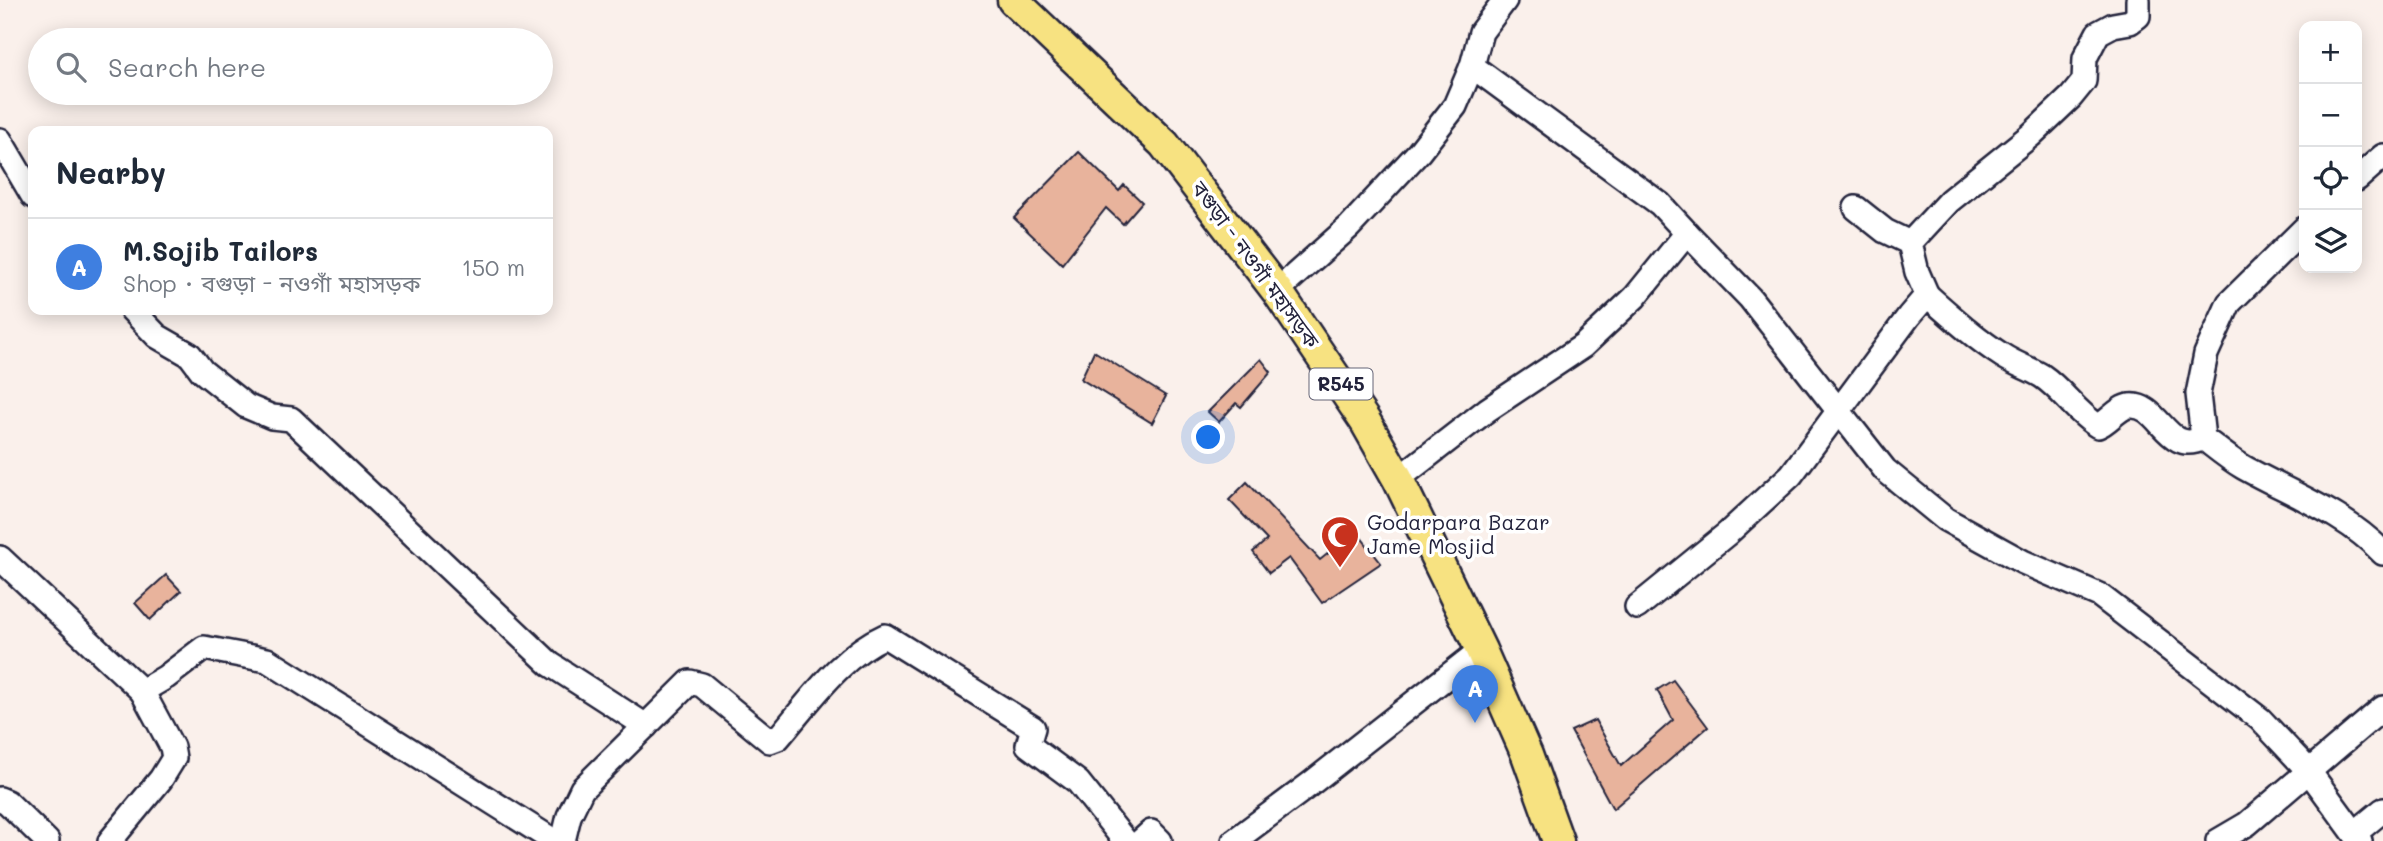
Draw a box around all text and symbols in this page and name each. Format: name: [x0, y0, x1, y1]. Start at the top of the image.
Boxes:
map controls: [2299, 21, 2362, 273]
button: +: [2299, 21, 2362, 84]
search box: [28, 28, 553, 105]
icon: search: [52, 48, 90, 86]
text: Search here: [108, 50, 266, 84]
button: −: [2299, 84, 2362, 147]
button: locate: [2299, 147, 2362, 210]
text: Nearby: [56, 152, 166, 192]
street label: বগুড়া - নওগাঁ মহাসড়ক: [1186, 175, 1327, 354]
button: layers: [2299, 210, 2362, 273]
text: M.Sojib Tailors: [123, 234, 318, 268]
text: A: [71, 252, 87, 282]
text: 150 m: [461, 252, 525, 282]
text: Shop · বগুড়া - নওগাঁ মহাসড়ক: [123, 268, 420, 298]
road number: R545: [1310, 368, 1372, 400]
your location: [1191, 420, 1225, 454]
place label: Godarpara Bazar Jame Mosjid: [1367, 508, 1550, 559]
mosque icon: Godarpara Bazar Jame Mosjid: [1319, 514, 1361, 569]
pin: A: [1452, 665, 1498, 723]

